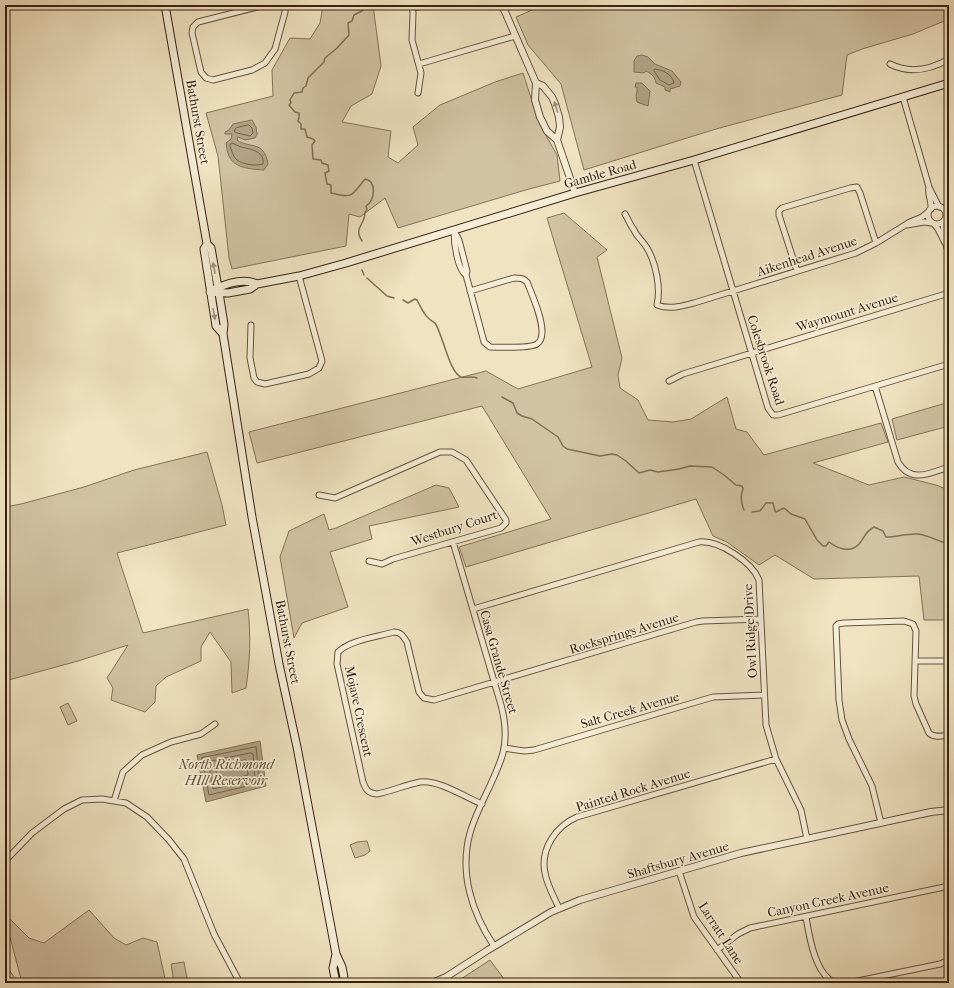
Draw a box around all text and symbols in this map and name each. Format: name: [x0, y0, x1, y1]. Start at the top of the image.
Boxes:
street label: Bathurst Street: [183, 79, 213, 166]
one-way arrow: [553, 101, 559, 113]
street label: Gamble Road: [562, 156, 639, 191]
street label: Aikenhead Avenue: [754, 233, 859, 280]
one-way arrow: [211, 261, 217, 274]
street label: Waymount Avenue: [793, 289, 900, 335]
one-way arrow: [211, 308, 217, 320]
street label: Colesbrook Road: [744, 313, 788, 408]
street label: Westbury Court: [408, 507, 499, 549]
street label: Owl Ridge Drive: [740, 583, 760, 679]
street label: Bathurst Street: [272, 599, 304, 686]
street label: Casa Grande Street: [477, 608, 521, 716]
street label: Rocksprings Avenue: [568, 609, 681, 657]
street label: Mojave Crescent: [342, 664, 376, 758]
street label: Salt Creek Avenue: [579, 689, 682, 731]
water label: North Richmond HIll Reservoir: [177, 756, 275, 789]
street label: Painted Rock Avenue: [574, 765, 693, 815]
street label: Shaftsbury Avenue: [625, 838, 731, 882]
street label: Canyon Creek Avenue: [766, 880, 891, 920]
street label: Larratt Lane: [695, 899, 747, 967]

